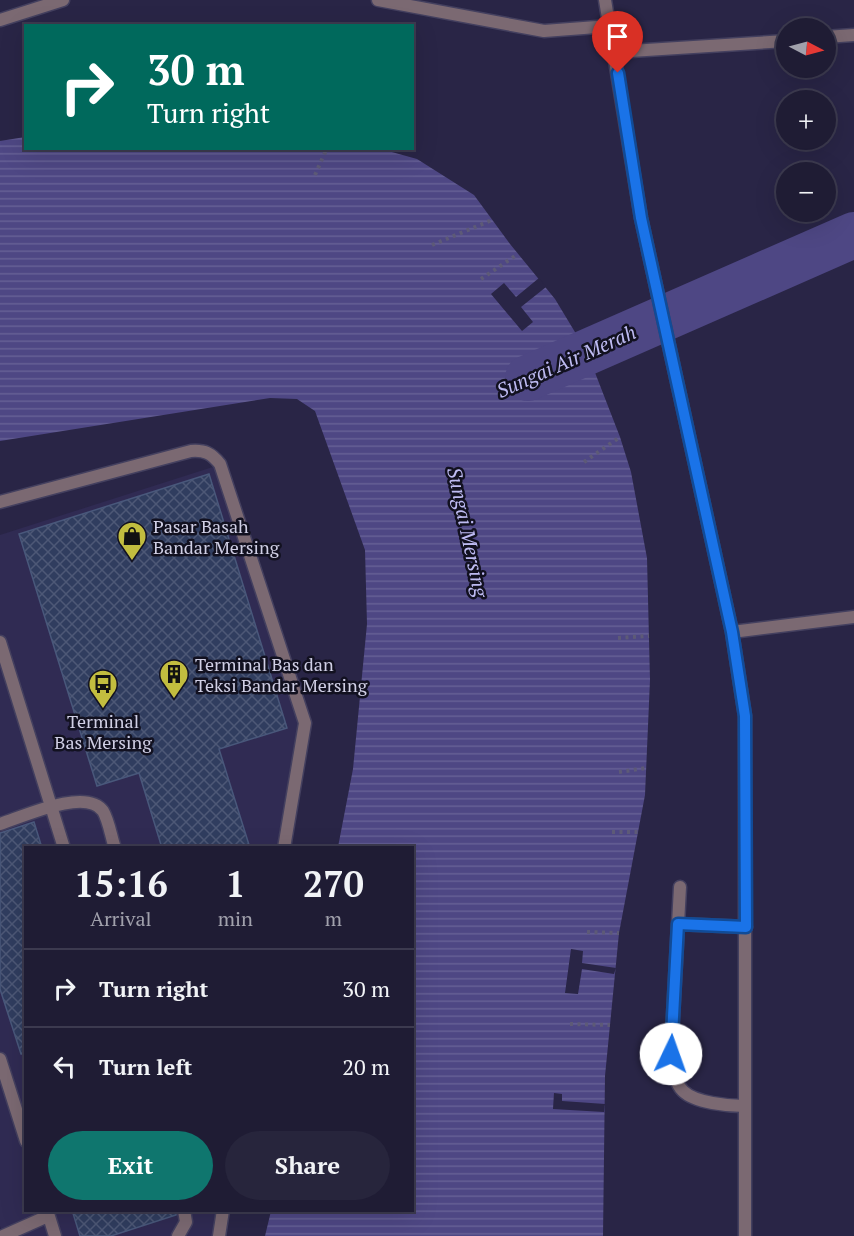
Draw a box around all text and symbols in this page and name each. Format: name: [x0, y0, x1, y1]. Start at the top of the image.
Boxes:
pin: [592, 11, 643, 73]
north arrow: [776, 18, 836, 78]
map controls: [776, 18, 836, 222]
icon: arrive: [601, 20, 634, 53]
text: 30 m: [147, 41, 245, 97]
icon: right: [48, 48, 126, 126]
button: +: [776, 90, 836, 150]
text: Turn right: [147, 95, 270, 131]
button: −: [776, 162, 836, 222]
water label: Sungai Air Merah: [492, 318, 640, 404]
water label: Sungai Mersing: [441, 465, 495, 601]
place label: Pasar Basah Bandar Mersing: [153, 514, 280, 559]
shop icon: Pasar Basah Bandar Mersing: [116, 520, 148, 562]
place label: Terminal Bas dan Teksi Bandar Mersing: [195, 652, 368, 697]
building icon: Terminal Bas dan Teksi Bandar Mersing: [158, 658, 190, 700]
bus stop icon: Terminal Bas Mersing: [87, 668, 119, 710]
place label: Terminal Bas Mersing: [54, 709, 152, 754]
text: 15:16: [74, 860, 168, 907]
text: 1: [225, 860, 246, 907]
text: 270: [303, 860, 364, 907]
text: Arrival: [90, 905, 152, 932]
text: min: [218, 905, 253, 932]
text: m: [325, 905, 342, 932]
icon: right: [48, 972, 81, 1005]
text: Turn right: [99, 974, 208, 1003]
text: 30 m: [342, 974, 390, 1003]
position arrow: [639, 1022, 703, 1086]
icon: left: [48, 1050, 81, 1083]
text: Turn left: [99, 1052, 192, 1081]
text: 20 m: [342, 1052, 390, 1081]
button: Exit: [48, 1131, 213, 1200]
button: Share: [225, 1131, 390, 1200]

